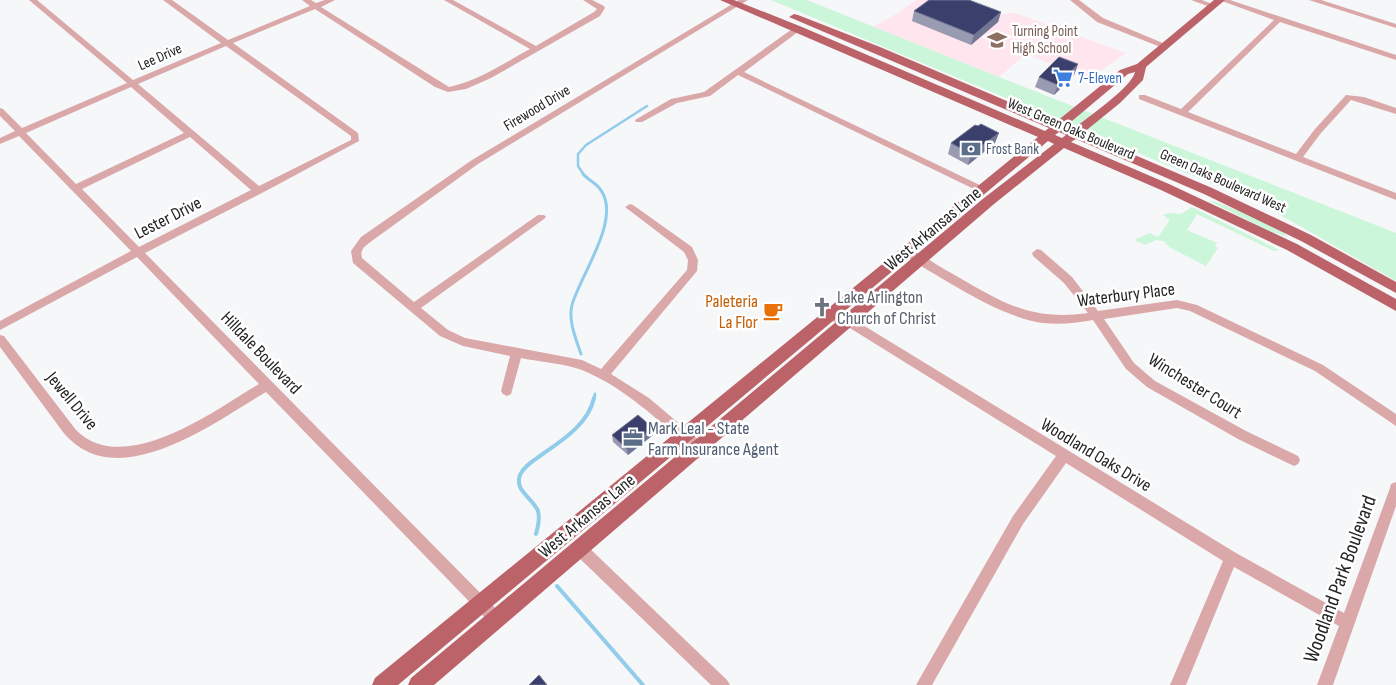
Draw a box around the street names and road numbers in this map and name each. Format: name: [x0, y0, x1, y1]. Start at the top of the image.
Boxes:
street label: Lee Drive: [135, 39, 185, 75]
street label: Firewood Drive: [500, 81, 574, 135]
street label: West Green Oaks Boulevard: [1005, 94, 1137, 164]
street label: Green Oaks Boulevard West: [1157, 145, 1289, 218]
street label: West Arkansas Lane: [881, 183, 985, 275]
street label: Lester Drive: [131, 192, 205, 244]
street label: Waterbury Place: [1076, 279, 1176, 311]
street label: Hilldale Boulevard: [216, 307, 306, 399]
street label: Winchester Court: [1144, 349, 1246, 423]
street label: Jewell Drive: [41, 367, 102, 434]
street label: Woodland Oaks Drive: [1037, 414, 1155, 496]
street label: West Arkansas Lane: [535, 470, 639, 562]
street label: Woodland Park Boulevard: [1298, 492, 1382, 666]

